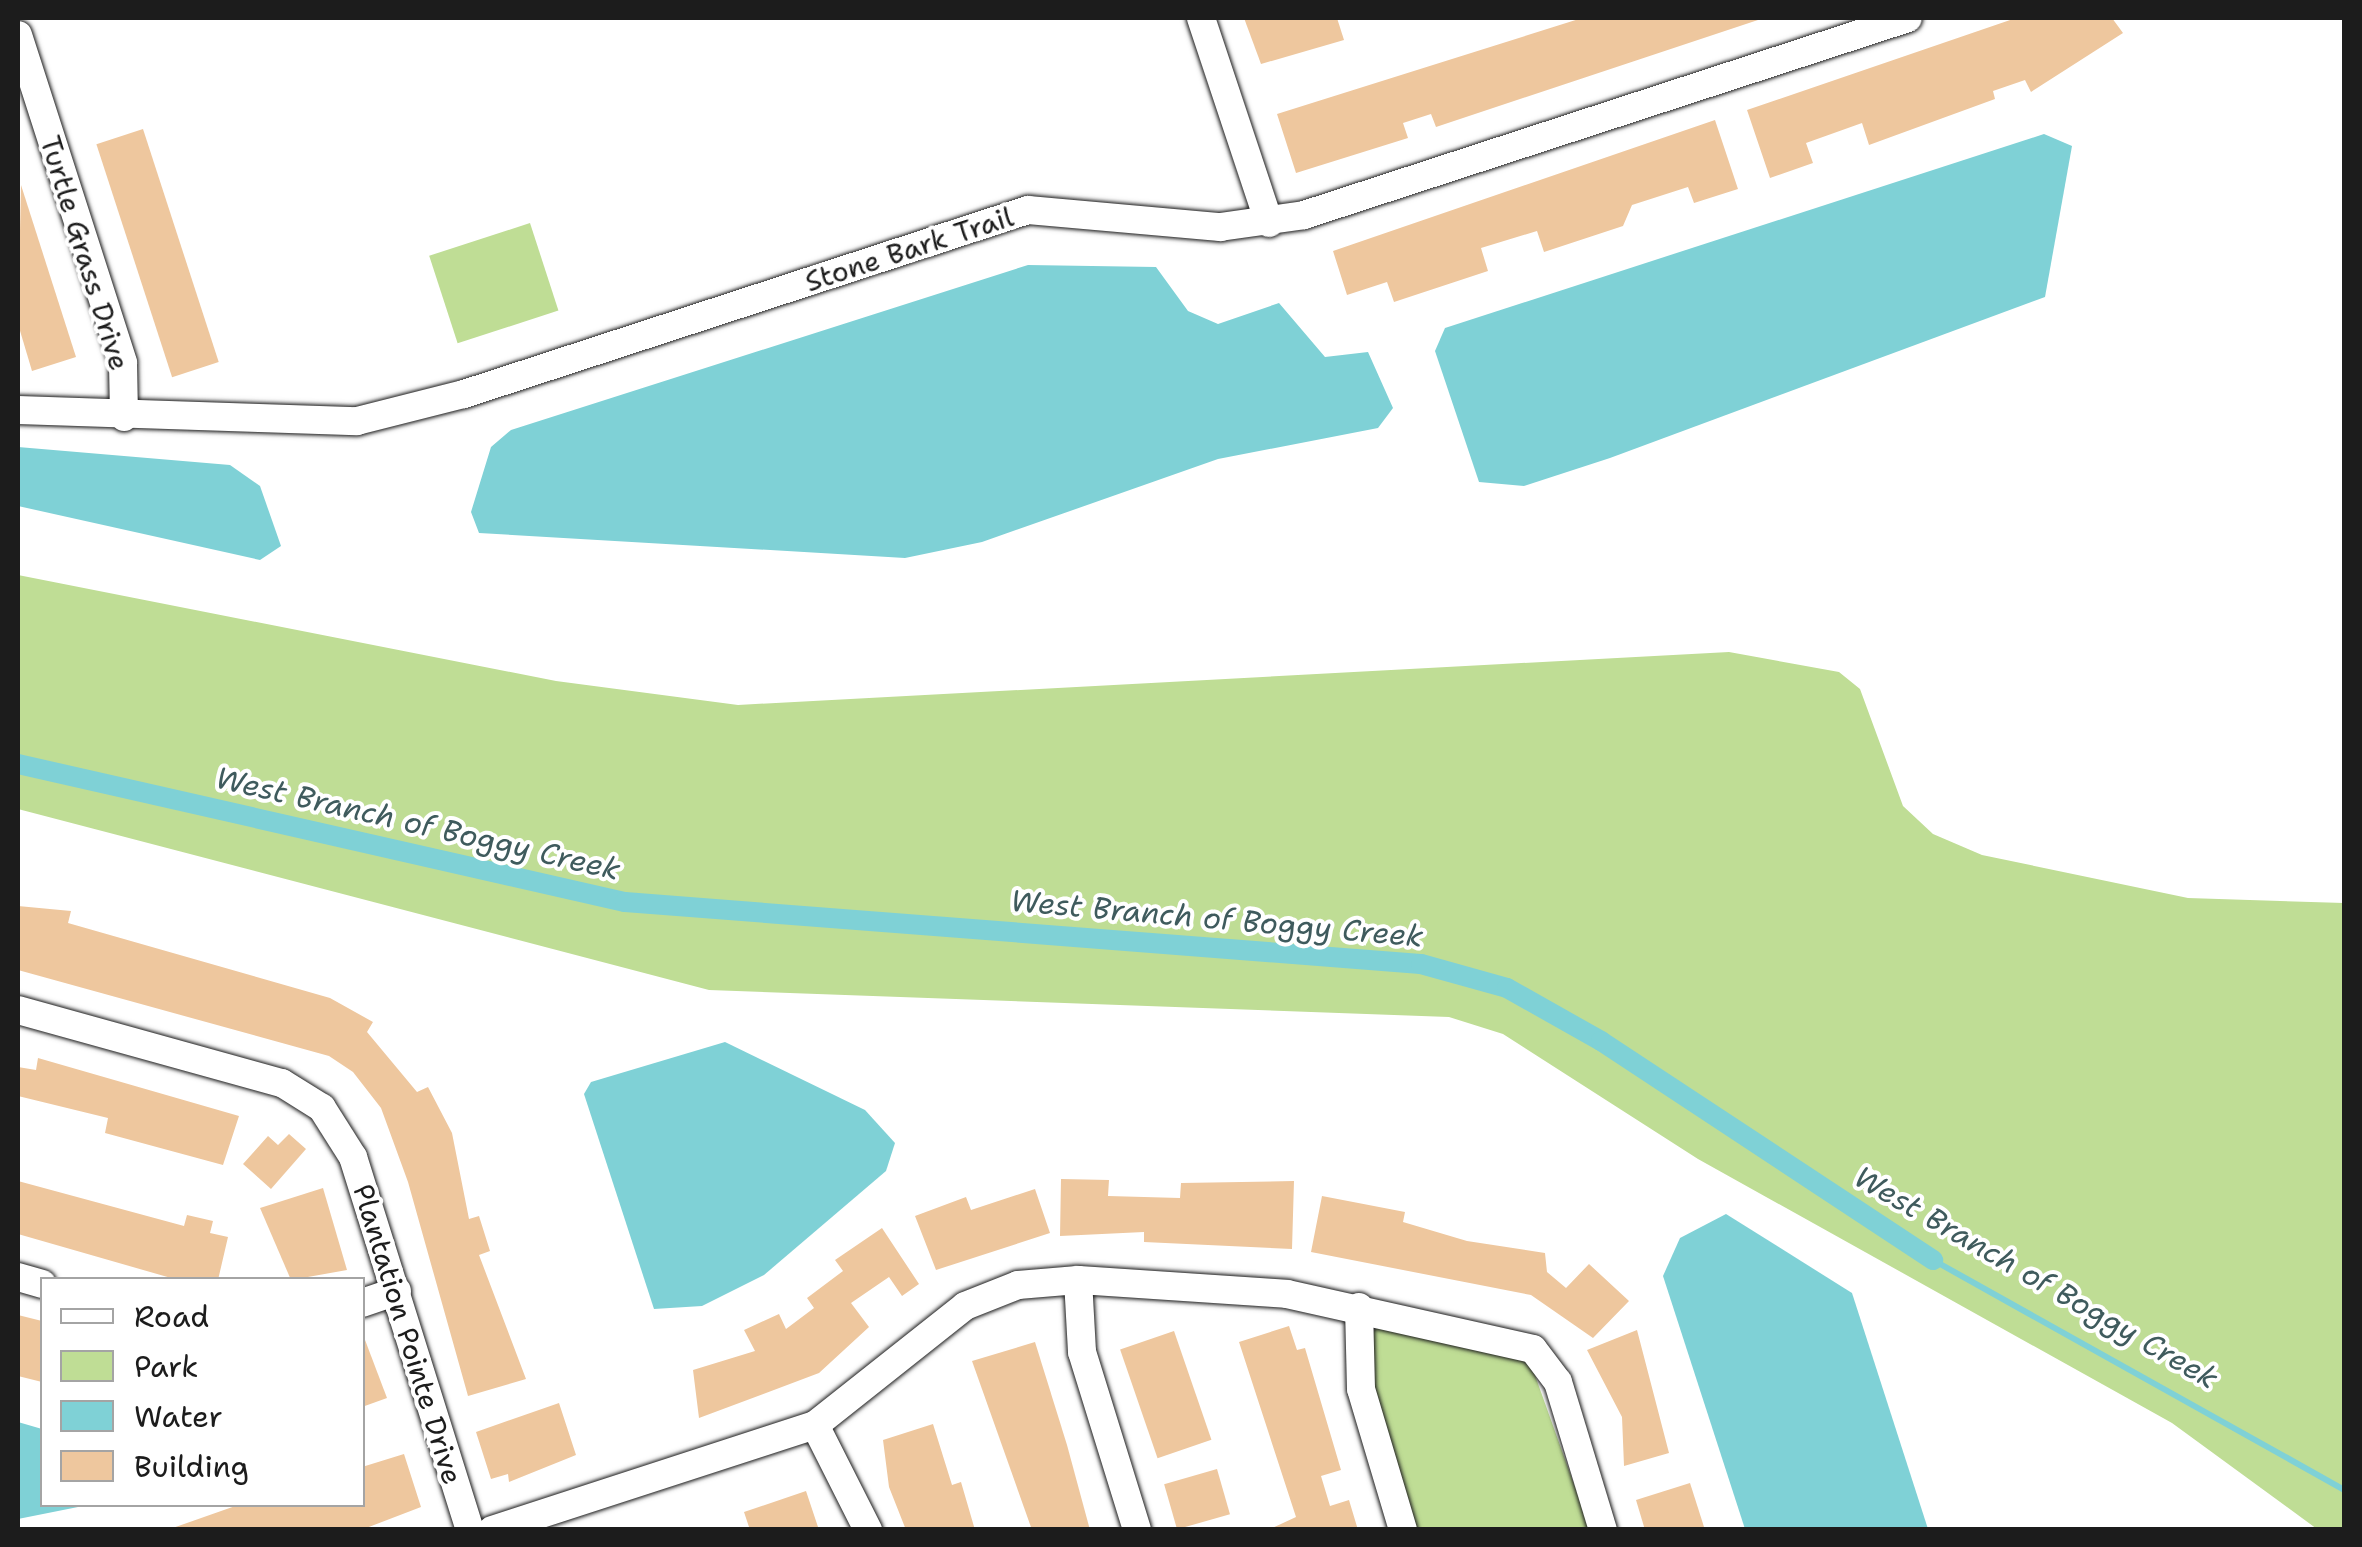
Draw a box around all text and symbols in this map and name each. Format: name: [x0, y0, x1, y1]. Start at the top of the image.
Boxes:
street label: Turtle Grass Drive: [33, 132, 137, 374]
street label: Stone Bark Trail: [801, 200, 1017, 298]
water label: West Branch of Boggy Creek: [212, 760, 624, 888]
water label: West Branch of Boggy Creek: [1009, 883, 1425, 955]
water label: West Branch of Boggy Creek: [1848, 1159, 2224, 1397]
street label: Plantation Pointe Drive: [346, 1180, 470, 1488]
legend: [40, 1277, 365, 1507]
text: Road: [134, 1296, 209, 1337]
text: Park: [134, 1346, 198, 1387]
text: Water: [134, 1396, 223, 1437]
text: Building: [134, 1446, 249, 1487]

